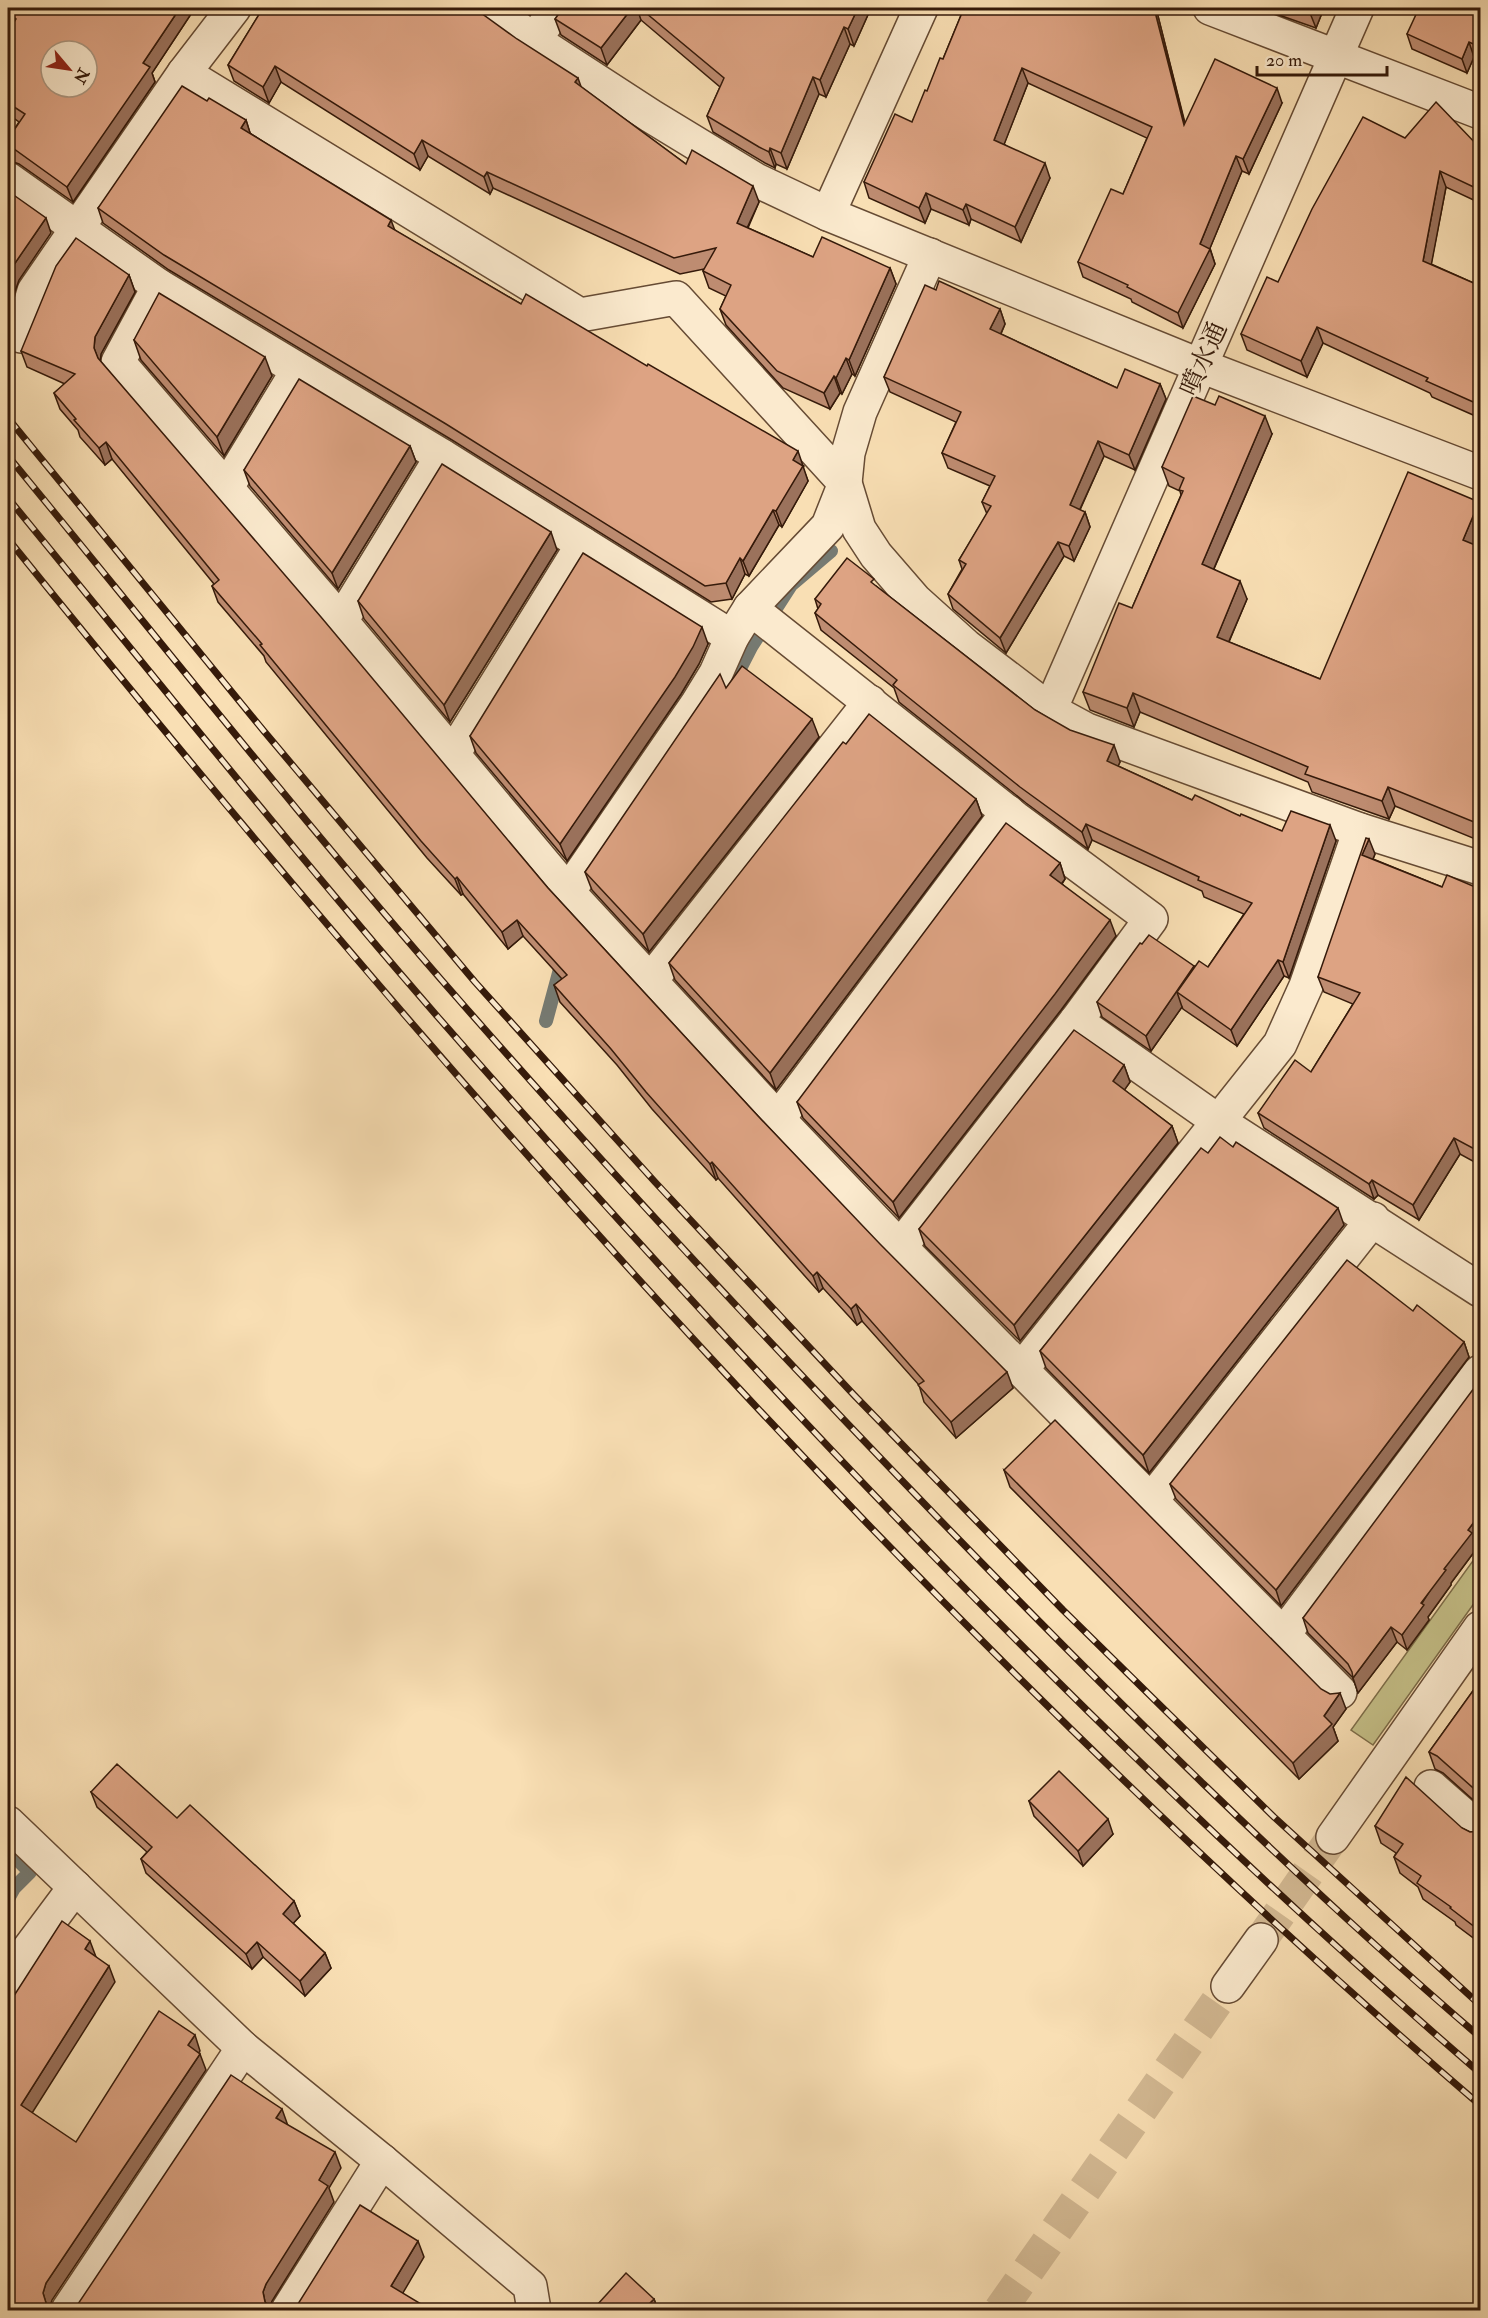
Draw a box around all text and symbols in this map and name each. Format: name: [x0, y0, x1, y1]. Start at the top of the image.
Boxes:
north arrow: [39, 39, 99, 99]
scale bar: [1257, 39, 1388, 77]
text: 20 m: [1266, 49, 1302, 72]
text: N: [69, 64, 94, 87]
street label: 噴水通: [1174, 317, 1234, 401]

